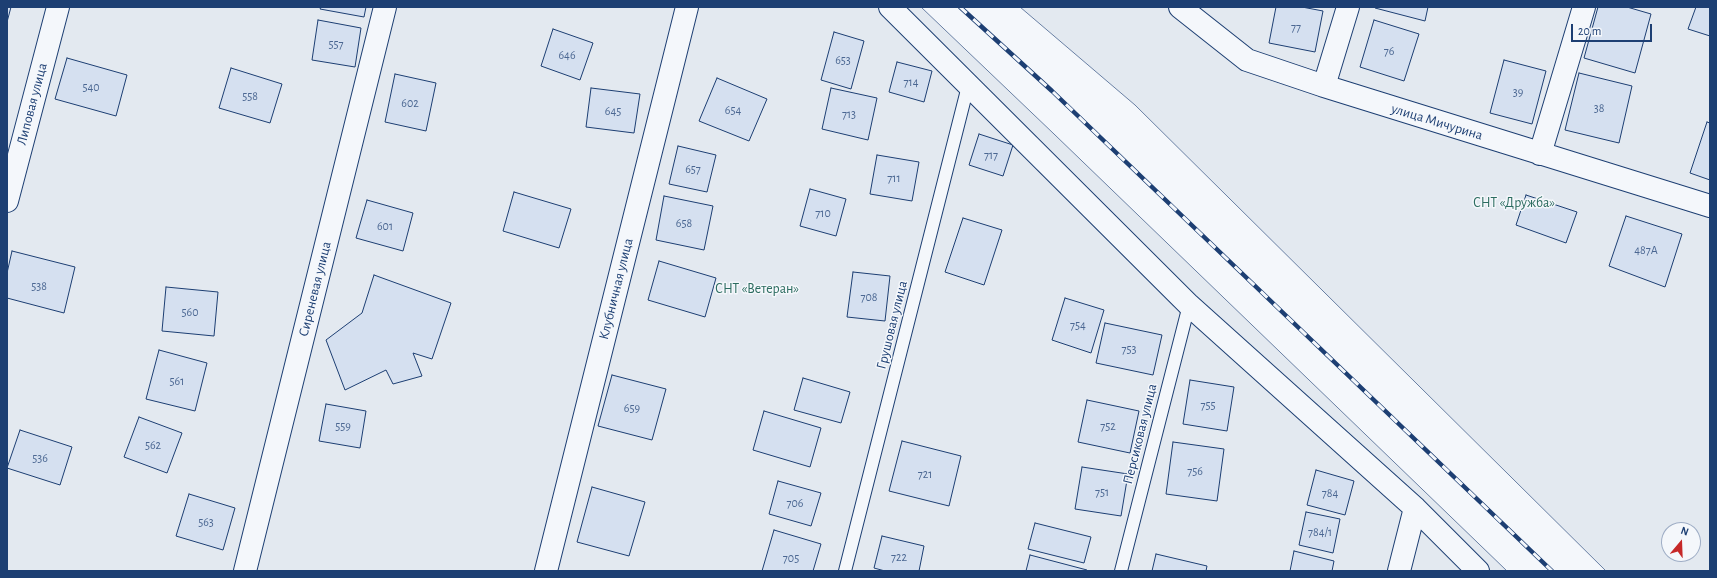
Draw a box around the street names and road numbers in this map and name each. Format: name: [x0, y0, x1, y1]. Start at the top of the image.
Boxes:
street label: Липовая улица: [13, 61, 51, 147]
street label: улица Мичурина: [1389, 100, 1485, 144]
street label: Клубничная улица: [595, 236, 637, 342]
street label: Сиреневая улица: [295, 240, 335, 338]
street label: Грушовая улица: [873, 279, 911, 371]
street label: Персиковая улица: [1119, 382, 1161, 486]

